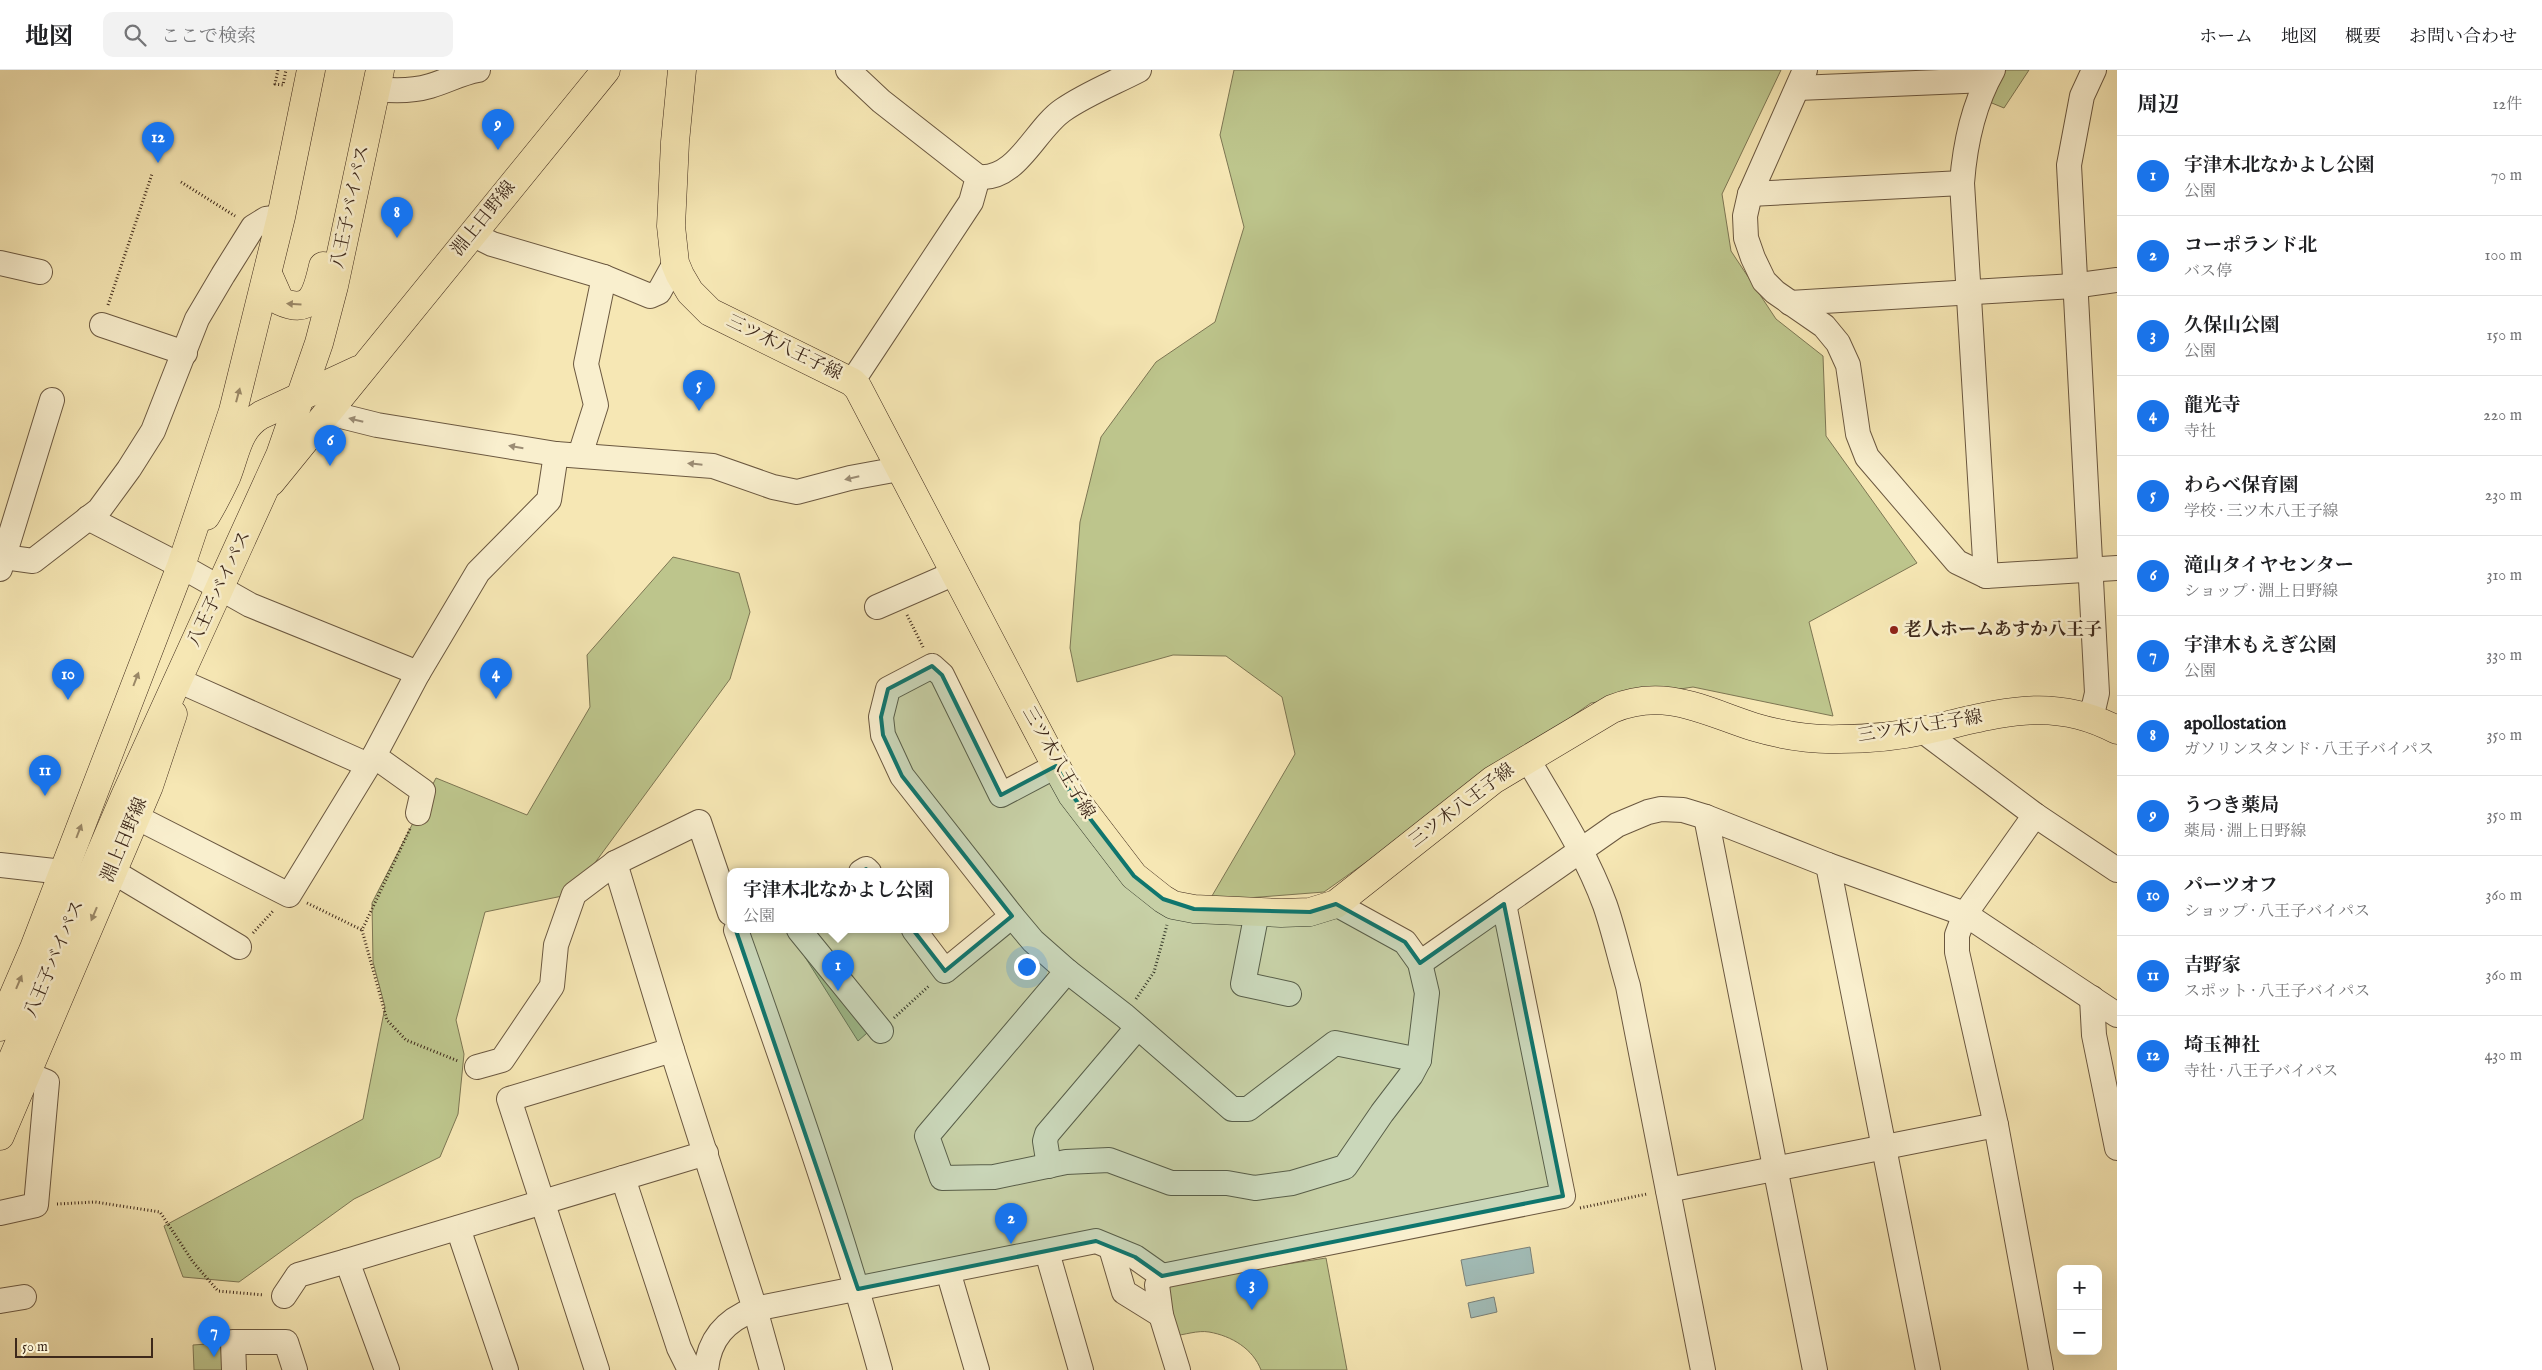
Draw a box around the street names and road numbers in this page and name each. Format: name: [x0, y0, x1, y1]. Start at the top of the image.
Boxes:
street label: 八王子バイパス: [327, 143, 375, 271]
street label: 淵上日野線: [447, 177, 521, 261]
street label: 三ツ木八王子線: [722, 310, 846, 386]
street label: 八王子バイパス: [183, 527, 257, 651]
street label: 三ツ木八王子線: [1017, 703, 1099, 823]
street label: 三ツ木八王子線: [1856, 706, 1984, 748]
street label: 三ツ木八王子線: [1405, 759, 1519, 853]
street label: 淵上日野線: [97, 794, 153, 886]
street label: 八王子バイパス: [20, 897, 90, 1021]

